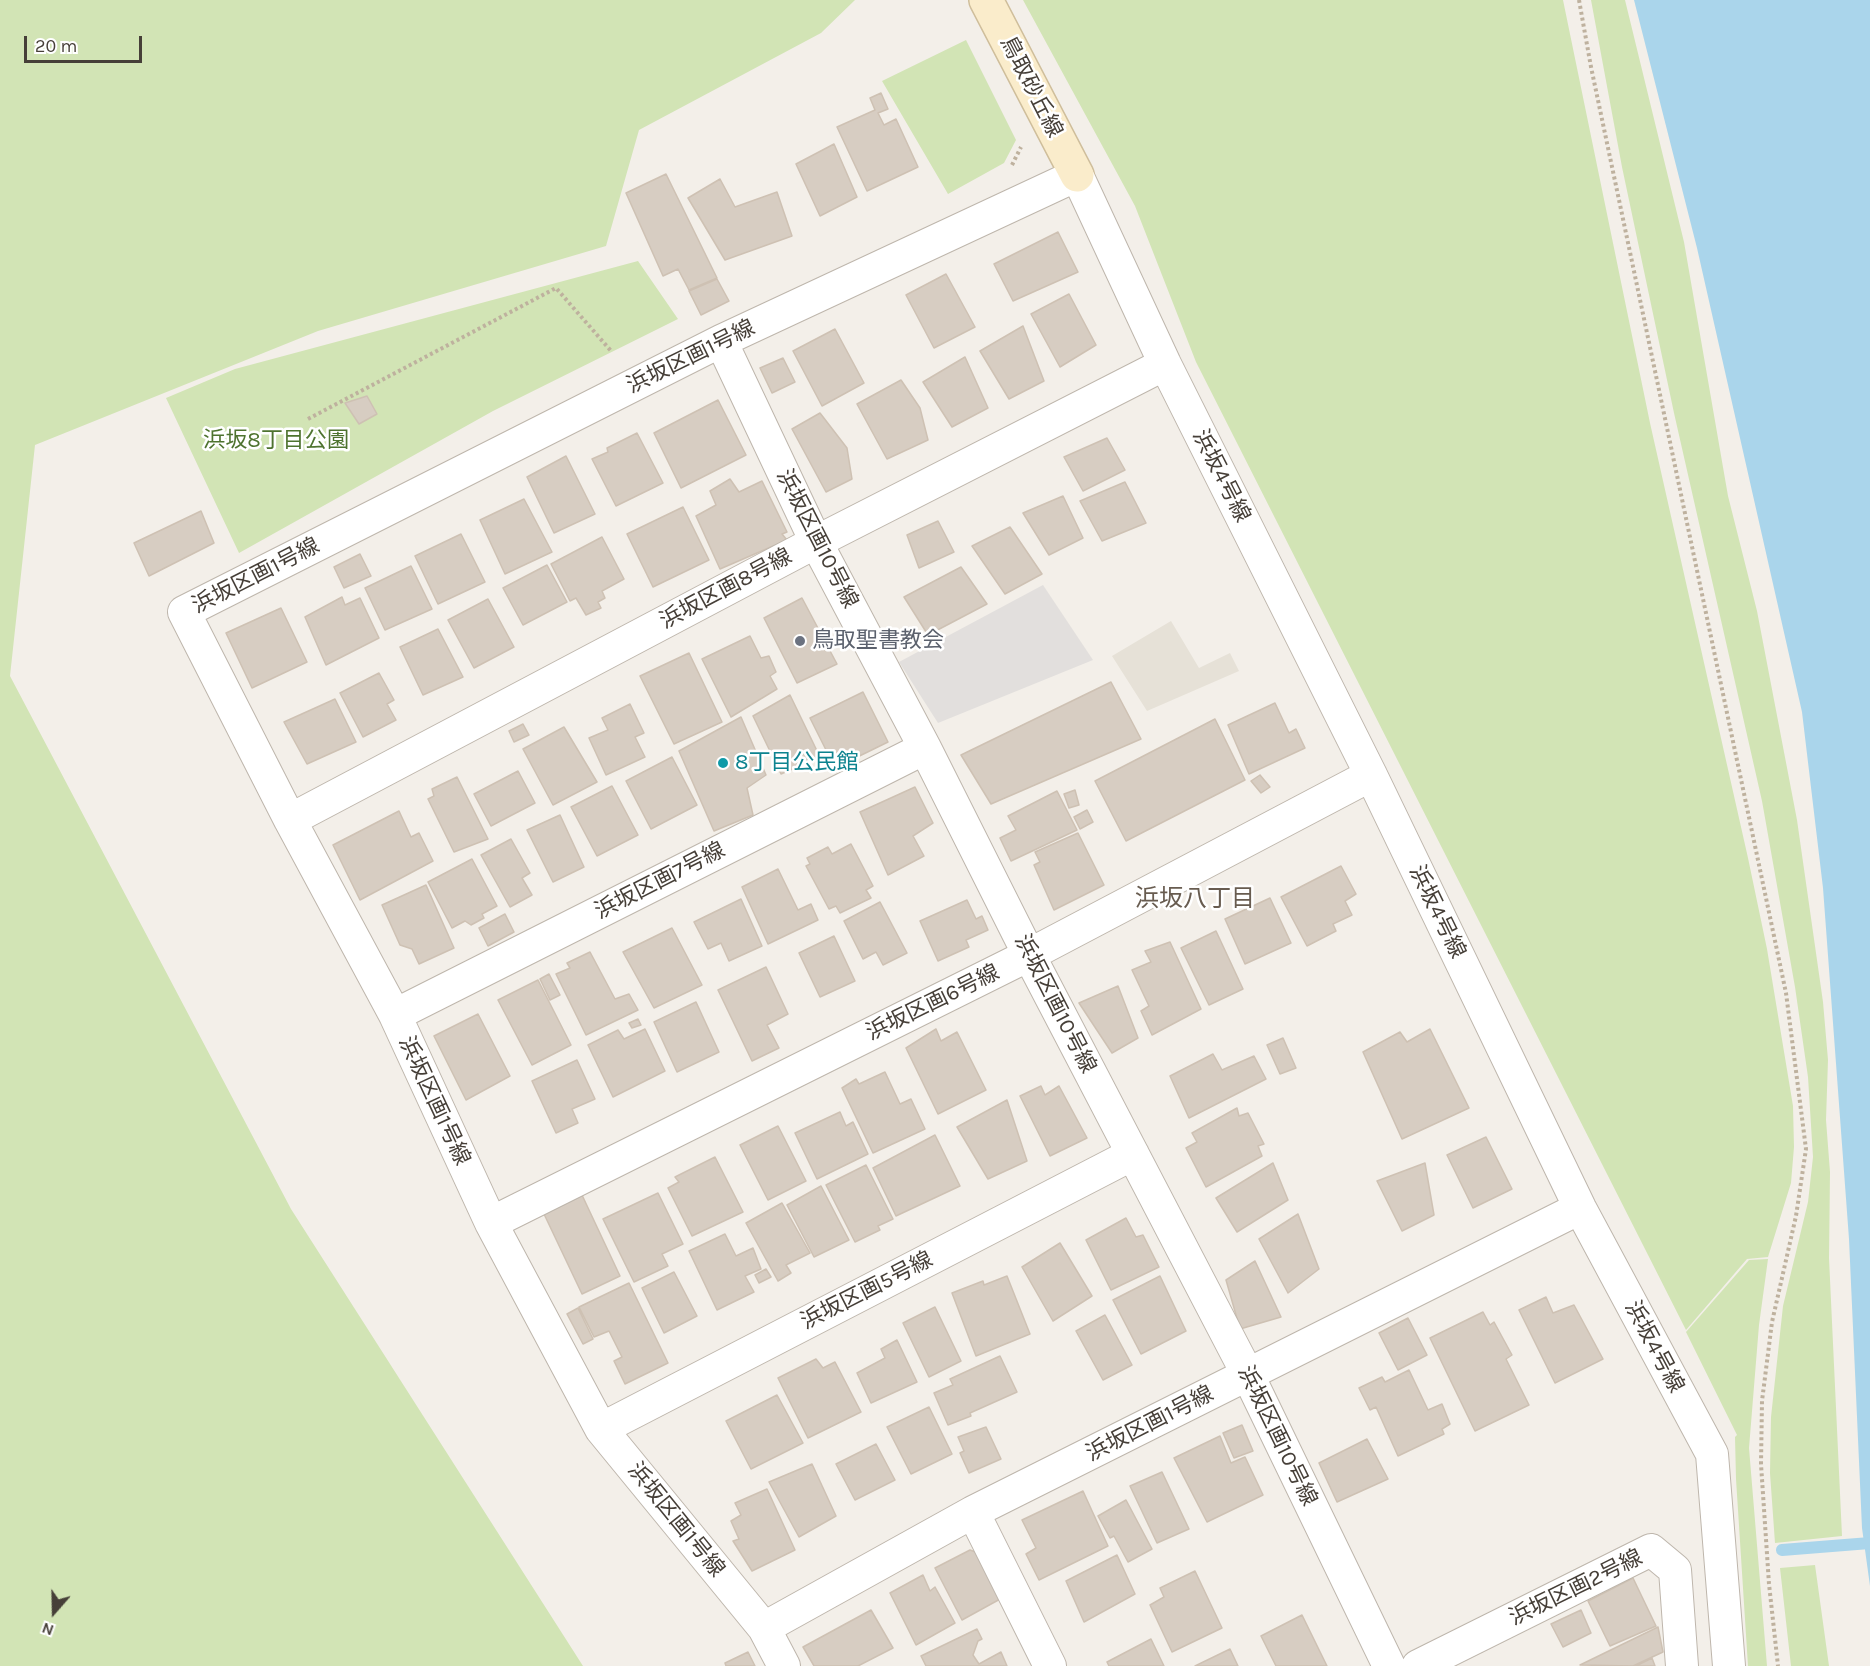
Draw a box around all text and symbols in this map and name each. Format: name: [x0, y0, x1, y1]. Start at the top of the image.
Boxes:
scale bar: [27, 24, 146, 62]
street label: 鳥取砂丘線: [994, 32, 1068, 142]
text: 20 m: [35, 35, 77, 57]
street label: 浜坂区画1号線: [623, 315, 759, 399]
street label: 浜坂4号線: [1186, 425, 1256, 527]
park label: 浜坂8丁目公園: [203, 428, 349, 454]
street label: 浜坂区画10号線: [771, 465, 863, 613]
street label: 浜坂区画1号線: [188, 533, 324, 619]
street label: 浜坂区画8号線: [656, 543, 796, 635]
place label: 鳥取聖書教会: [812, 628, 944, 654]
marker: 鳥取聖書教会: [793, 634, 807, 648]
place label: 8丁目公民館: [735, 750, 859, 776]
marker: 8丁目公民館: [716, 756, 730, 770]
street label: 浜坂区画7号線: [591, 837, 729, 925]
street label: 浜坂4号線: [1403, 861, 1471, 963]
district label: 浜坂八丁目: [1135, 885, 1255, 913]
street label: 浜坂区画10号線: [1009, 930, 1101, 1078]
street label: 浜坂区画6号線: [862, 959, 1004, 1047]
street label: 浜坂区画1号線: [393, 1032, 475, 1170]
street label: 浜坂区画5号線: [797, 1246, 937, 1336]
street label: 浜坂4号線: [1619, 1297, 1689, 1397]
street label: 浜坂区画10号線: [1232, 1362, 1322, 1510]
street label: 浜坂区画1号線: [1082, 1381, 1218, 1467]
street label: 浜坂区画1号線: [622, 1458, 730, 1582]
street label: 浜坂区画2号線: [1505, 1544, 1647, 1632]
north arrow: [24, 1582, 84, 1642]
text: N: [39, 1618, 56, 1640]

